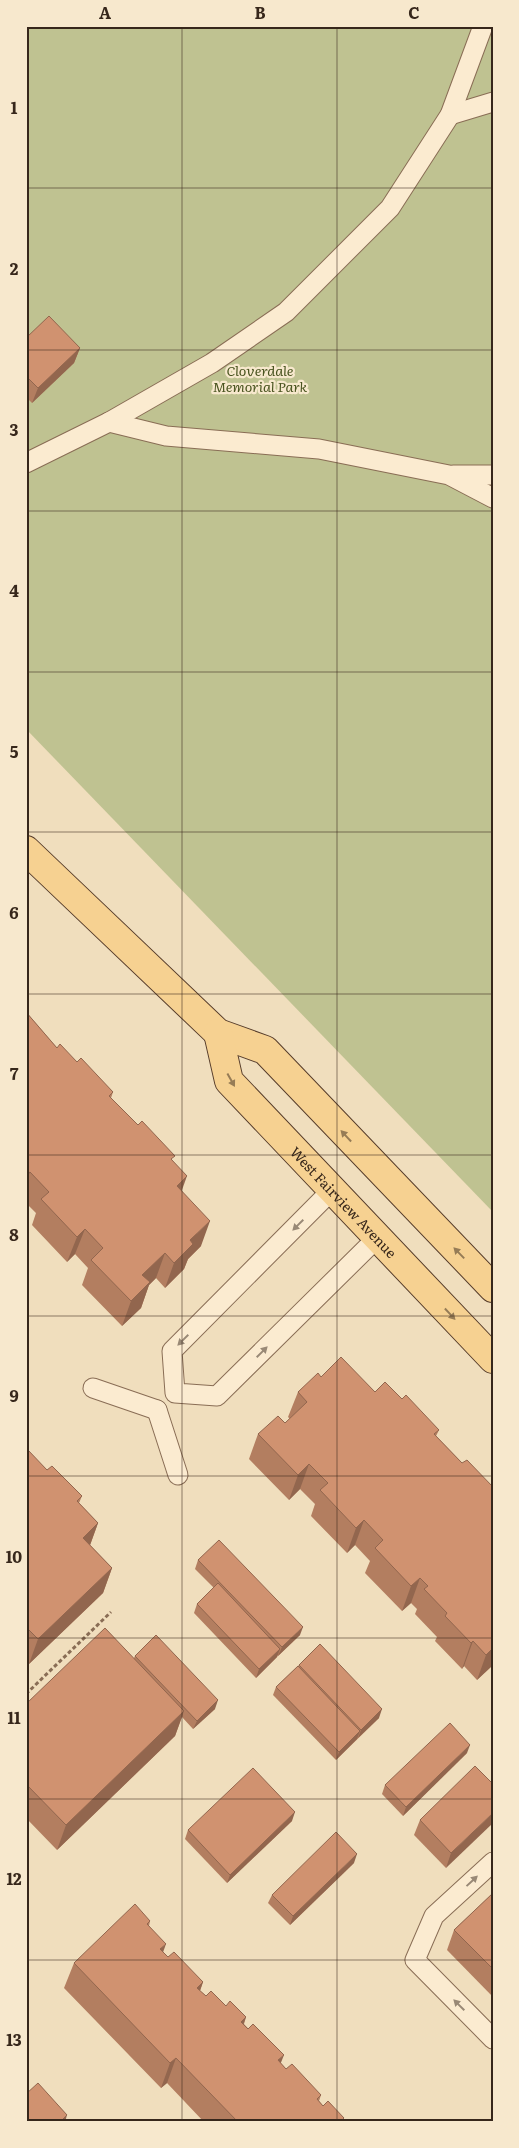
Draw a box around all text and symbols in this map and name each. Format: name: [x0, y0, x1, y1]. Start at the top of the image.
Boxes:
text: A: [99, 0, 111, 24]
text: B: [254, 0, 266, 24]
text: C: [408, 0, 420, 24]
text: 1: [11, 95, 18, 119]
text: 2: [10, 256, 19, 280]
park label: Cloverdale Memorial Park: [213, 360, 307, 396]
text: 3: [10, 417, 19, 441]
text: 4: [9, 578, 19, 602]
text: 5: [10, 739, 19, 763]
text: 6: [9, 900, 19, 924]
text: 7: [10, 1061, 19, 1085]
one-way arrow: [227, 1072, 235, 1087]
one-way arrow: [340, 1131, 352, 1143]
street label: West Fairview Avenue: [286, 1142, 402, 1262]
one-way arrow: [292, 1218, 304, 1230]
text: 8: [9, 1222, 19, 1246]
one-way arrow: [453, 1247, 465, 1259]
one-way arrow: [444, 1307, 456, 1319]
one-way arrow: [178, 1334, 190, 1346]
one-way arrow: [255, 1346, 267, 1358]
text: 9: [9, 1383, 19, 1407]
text: 10: [6, 1544, 22, 1568]
text: 11: [7, 1705, 21, 1729]
text: 12: [6, 1866, 22, 1890]
one-way arrow: [466, 1875, 478, 1887]
one-way arrow: [453, 1999, 465, 2011]
text: 13: [6, 2027, 22, 2051]

